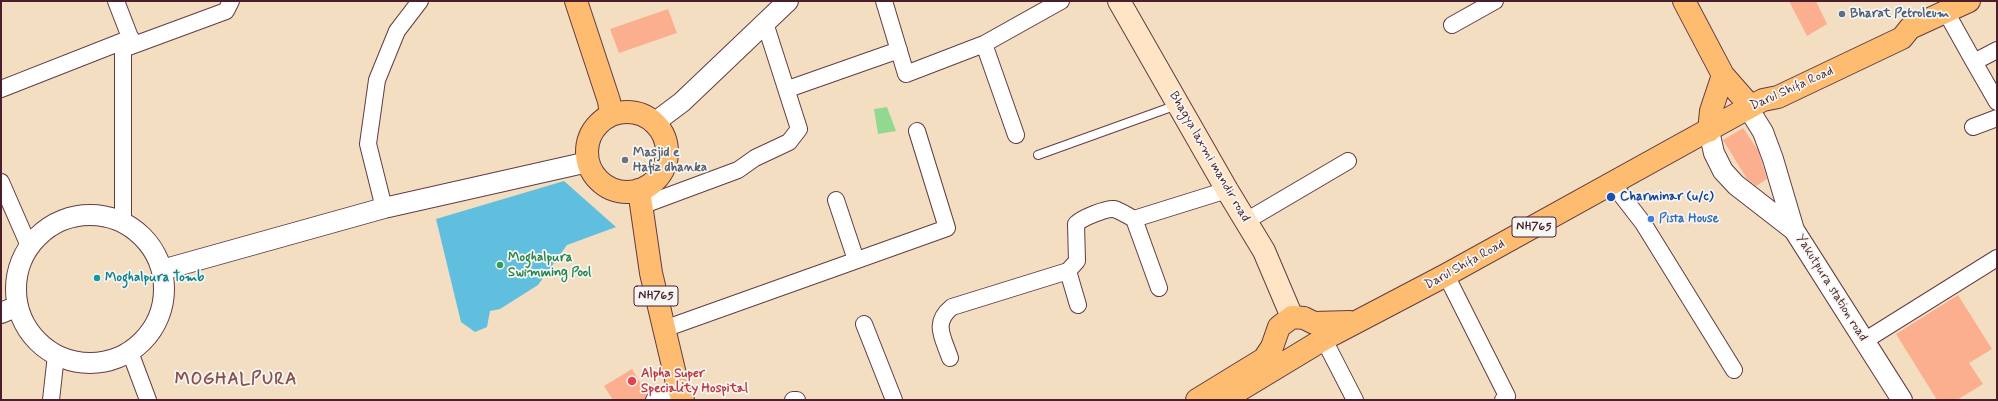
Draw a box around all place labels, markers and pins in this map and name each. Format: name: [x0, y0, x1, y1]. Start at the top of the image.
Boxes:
place label: Bharat Petroleum: [1850, 6, 1949, 22]
marker: Bharat Petroleum: [1837, 9, 1847, 19]
place label: Masjid e Hafiz dhanka: [633, 145, 707, 176]
marker: Masjid e Hafiz dhanka: [620, 155, 630, 165]
place label: Charminar (u/c): [1620, 189, 1714, 205]
marker: Charminar (u/c): [1605, 191, 1617, 203]
place label: Pista House: [1659, 211, 1719, 227]
marker: Pista House: [1646, 214, 1656, 224]
place label: Moghalpura Swimming Pool: [508, 250, 591, 281]
marker: Moghalpura Swimming Pool: [495, 260, 505, 270]
place label: Moghalpura Tomb: [105, 270, 204, 286]
marker: Moghalpura Tomb: [92, 273, 102, 283]
place label: Alpha Super Speciality Hospital: [641, 366, 748, 397]
marker: Alpha Super Speciality Hospital: [626, 375, 638, 387]

